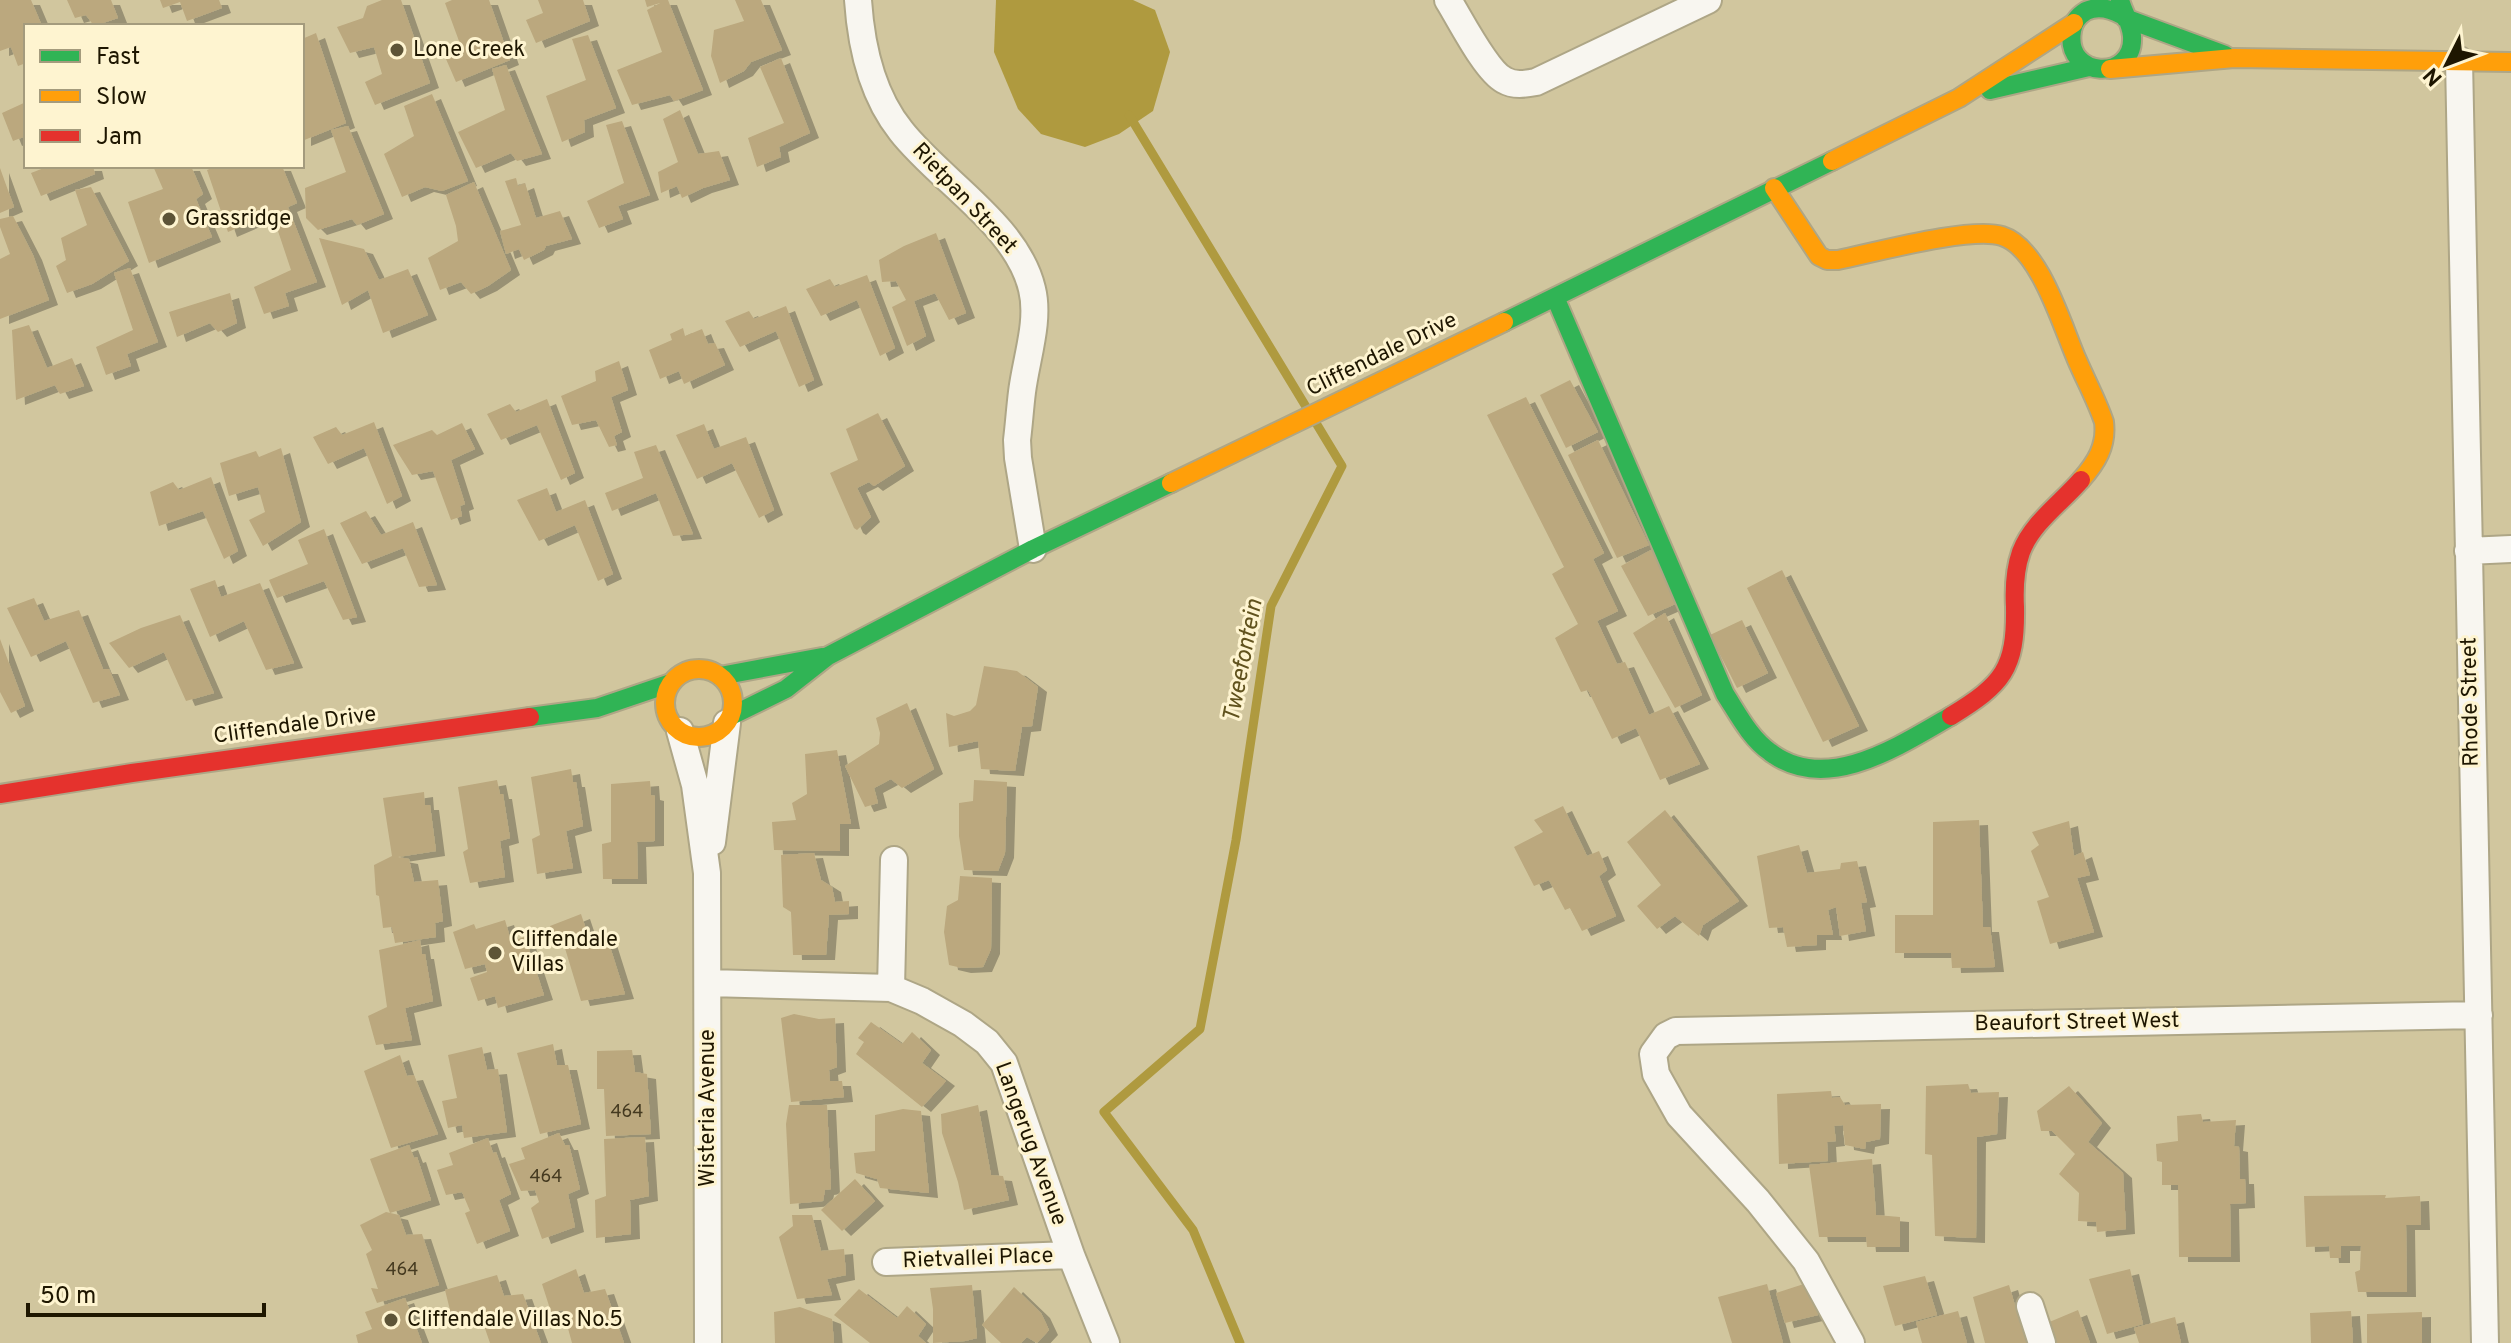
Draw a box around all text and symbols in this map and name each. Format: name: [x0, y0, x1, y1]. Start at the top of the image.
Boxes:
legend: [24, 24, 304, 168]
north arrow: [2407, 24, 2487, 104]
place label: Lone Creek: [413, 37, 525, 64]
marker: Lone Creek: [388, 41, 406, 59]
text: Fast: [96, 43, 140, 73]
text: N: [2419, 61, 2449, 91]
text: Slow: [96, 83, 147, 113]
text: Jam: [96, 123, 142, 153]
street label: Rietpan Street: [906, 138, 1022, 260]
place label: Grassridge: [185, 206, 291, 233]
marker: Grassridge: [160, 210, 178, 228]
street label: Cliffendale Drive: [1302, 307, 1462, 403]
water label: Tweefontein: [1217, 597, 1271, 725]
street label: Rhode Street: [2456, 637, 2486, 767]
street label: Cliffendale Drive: [212, 701, 378, 751]
place label: Cliffendale Villas: [511, 927, 618, 979]
marker: Cliffendale Villas: [486, 944, 504, 962]
street label: Beaufort Street West: [1974, 1008, 2180, 1038]
street label: Wisteria Avenue: [695, 1029, 722, 1187]
street label: Langerug Avenue: [988, 1059, 1072, 1229]
house number: 464: [610, 1101, 644, 1124]
house number: 464: [529, 1166, 563, 1189]
street label: Rietvallei Place: [902, 1243, 1054, 1275]
house number: 464: [385, 1259, 419, 1282]
scale bar: [28, 1267, 264, 1317]
text: 50 m: [40, 1282, 96, 1312]
place label: Cliffendale Villas No.5: [407, 1307, 623, 1334]
marker: Cliffendale Villas No.5: [382, 1311, 400, 1329]

